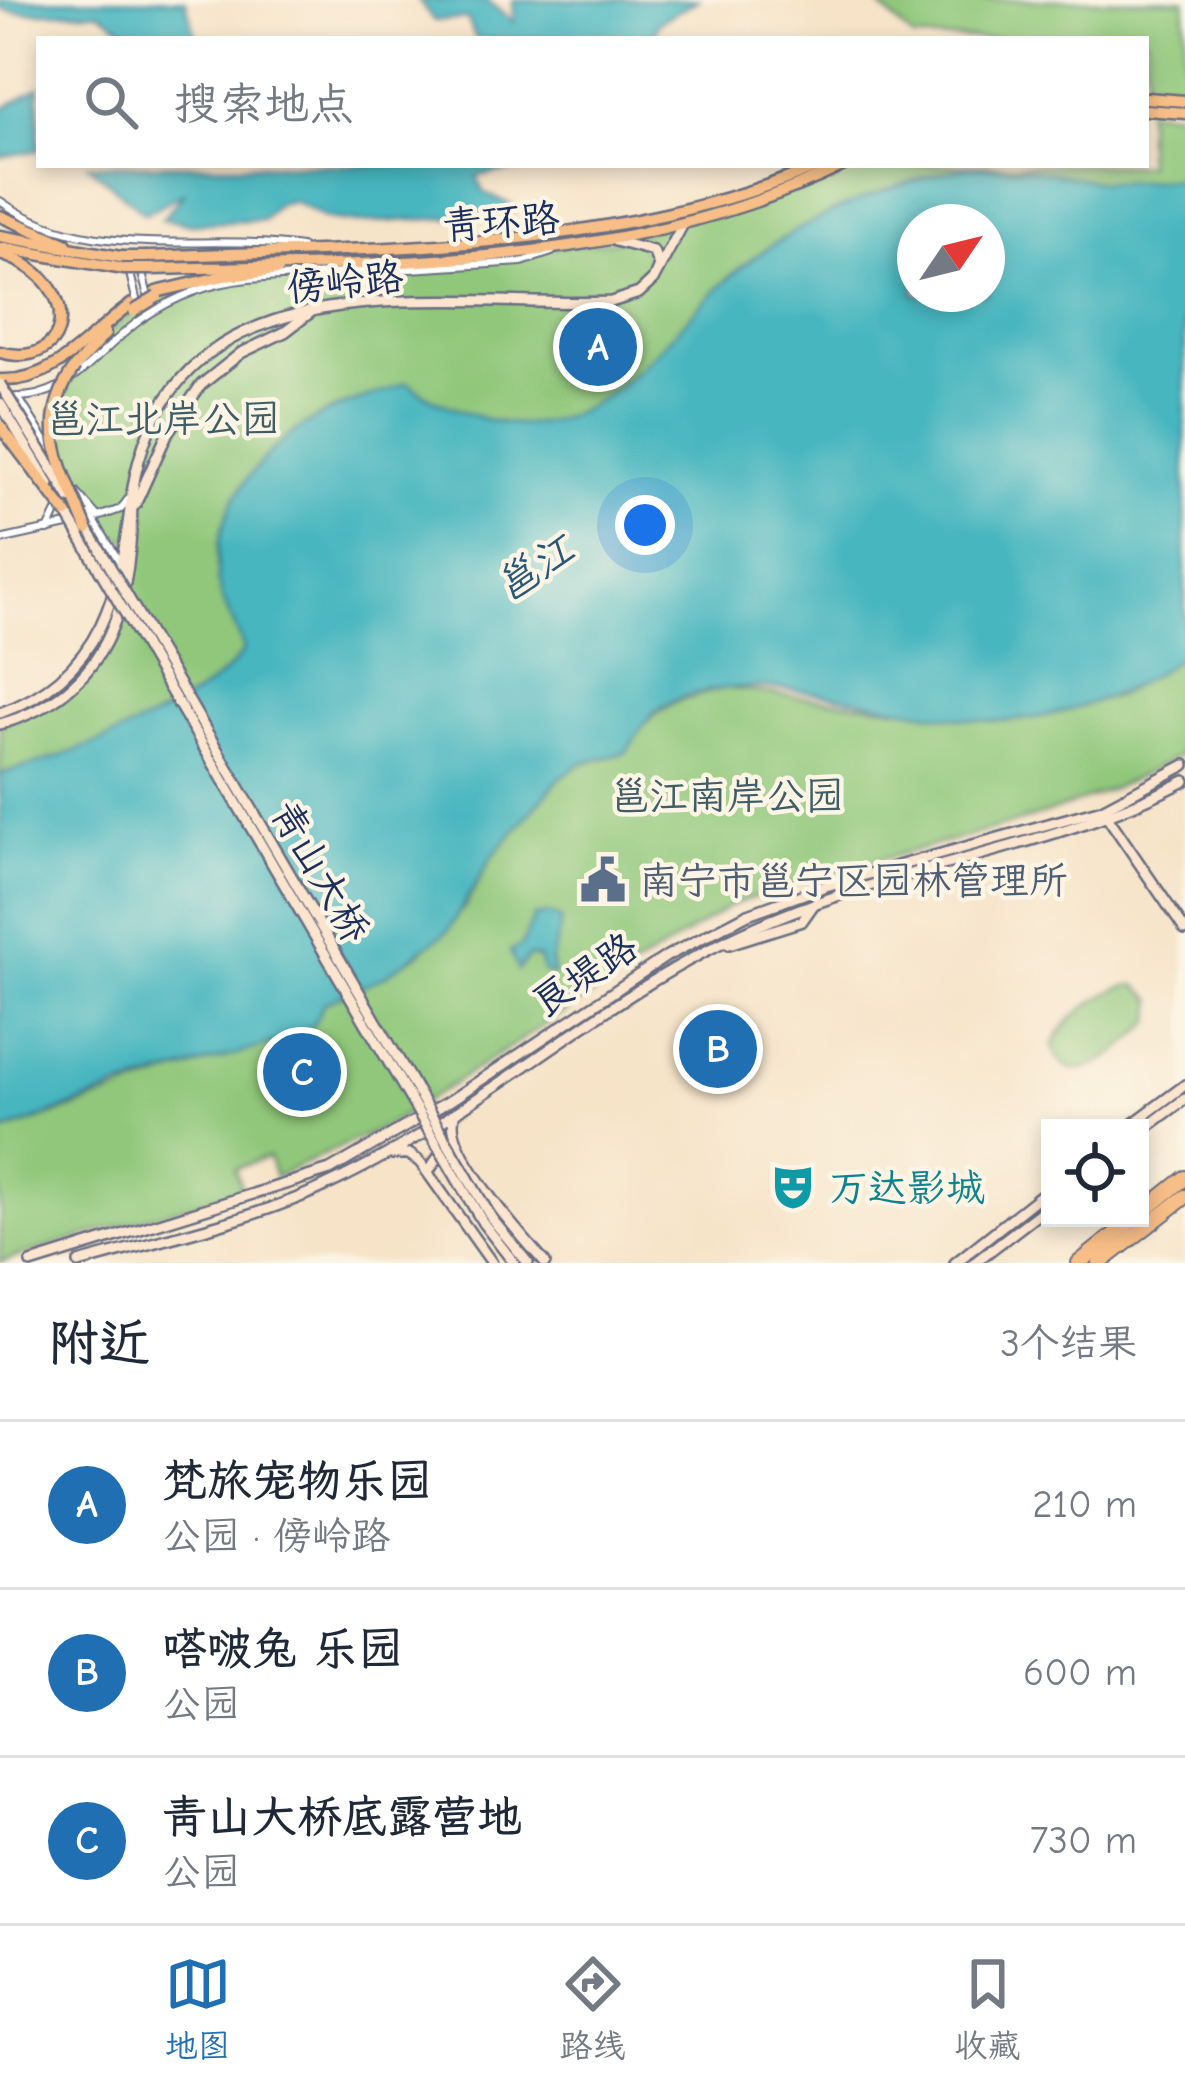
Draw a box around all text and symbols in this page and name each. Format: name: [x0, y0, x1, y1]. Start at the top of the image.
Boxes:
search box: [36, 36, 1149, 168]
icon: search: [78, 69, 144, 135]
text: 搜索地点: [174, 78, 354, 130]
street label: 青环路: [441, 196, 561, 249]
north arrow: [897, 204, 1005, 312]
street label: 傍岭路: [285, 254, 406, 311]
pin: A: [559, 302, 637, 392]
park label: 邕江北岸公园: [46, 397, 280, 442]
your location: [615, 495, 675, 555]
water label: 邕江: [486, 524, 585, 612]
park label: 邕江南岸公园: [610, 774, 844, 819]
street label: 青山大桥: [261, 793, 378, 951]
public building icon: 南宁市邕宁区园林管理所: [578, 855, 628, 905]
place label: 南宁市邕宁区园林管理所: [639, 859, 1068, 904]
street label: 良堤路: [524, 924, 646, 1027]
pin: B: [679, 1004, 757, 1094]
pin: C: [263, 1027, 341, 1117]
map controls: [1041, 1119, 1149, 1227]
button: locate: [1041, 1119, 1149, 1227]
theatre icon: 万达影城: [768, 1162, 818, 1212]
place label: 万达影城: [829, 1166, 985, 1211]
text: 附近: [48, 1314, 150, 1373]
text: 3个结果: [1000, 1321, 1137, 1366]
text: 梵旅宠物乐园: [162, 1455, 432, 1507]
text: A: [76, 1482, 98, 1527]
text: 210 m: [1032, 1482, 1137, 1527]
text: 公园 · 傍岭路: [162, 1514, 390, 1559]
text: 嗒啵兔 乐园: [162, 1623, 403, 1675]
text: B: [75, 1650, 99, 1695]
text: 600 m: [1023, 1650, 1137, 1695]
text: 公园: [162, 1682, 240, 1727]
text: 青山大桥底露营地: [162, 1791, 522, 1843]
text: C: [75, 1818, 99, 1863]
text: 730 m: [1030, 1818, 1137, 1863]
text: 公园: [162, 1850, 240, 1895]
tab: 地图: [165, 1951, 231, 2066]
tab: 路线: [560, 1951, 626, 2066]
tab: 收藏: [955, 1951, 1021, 2066]

